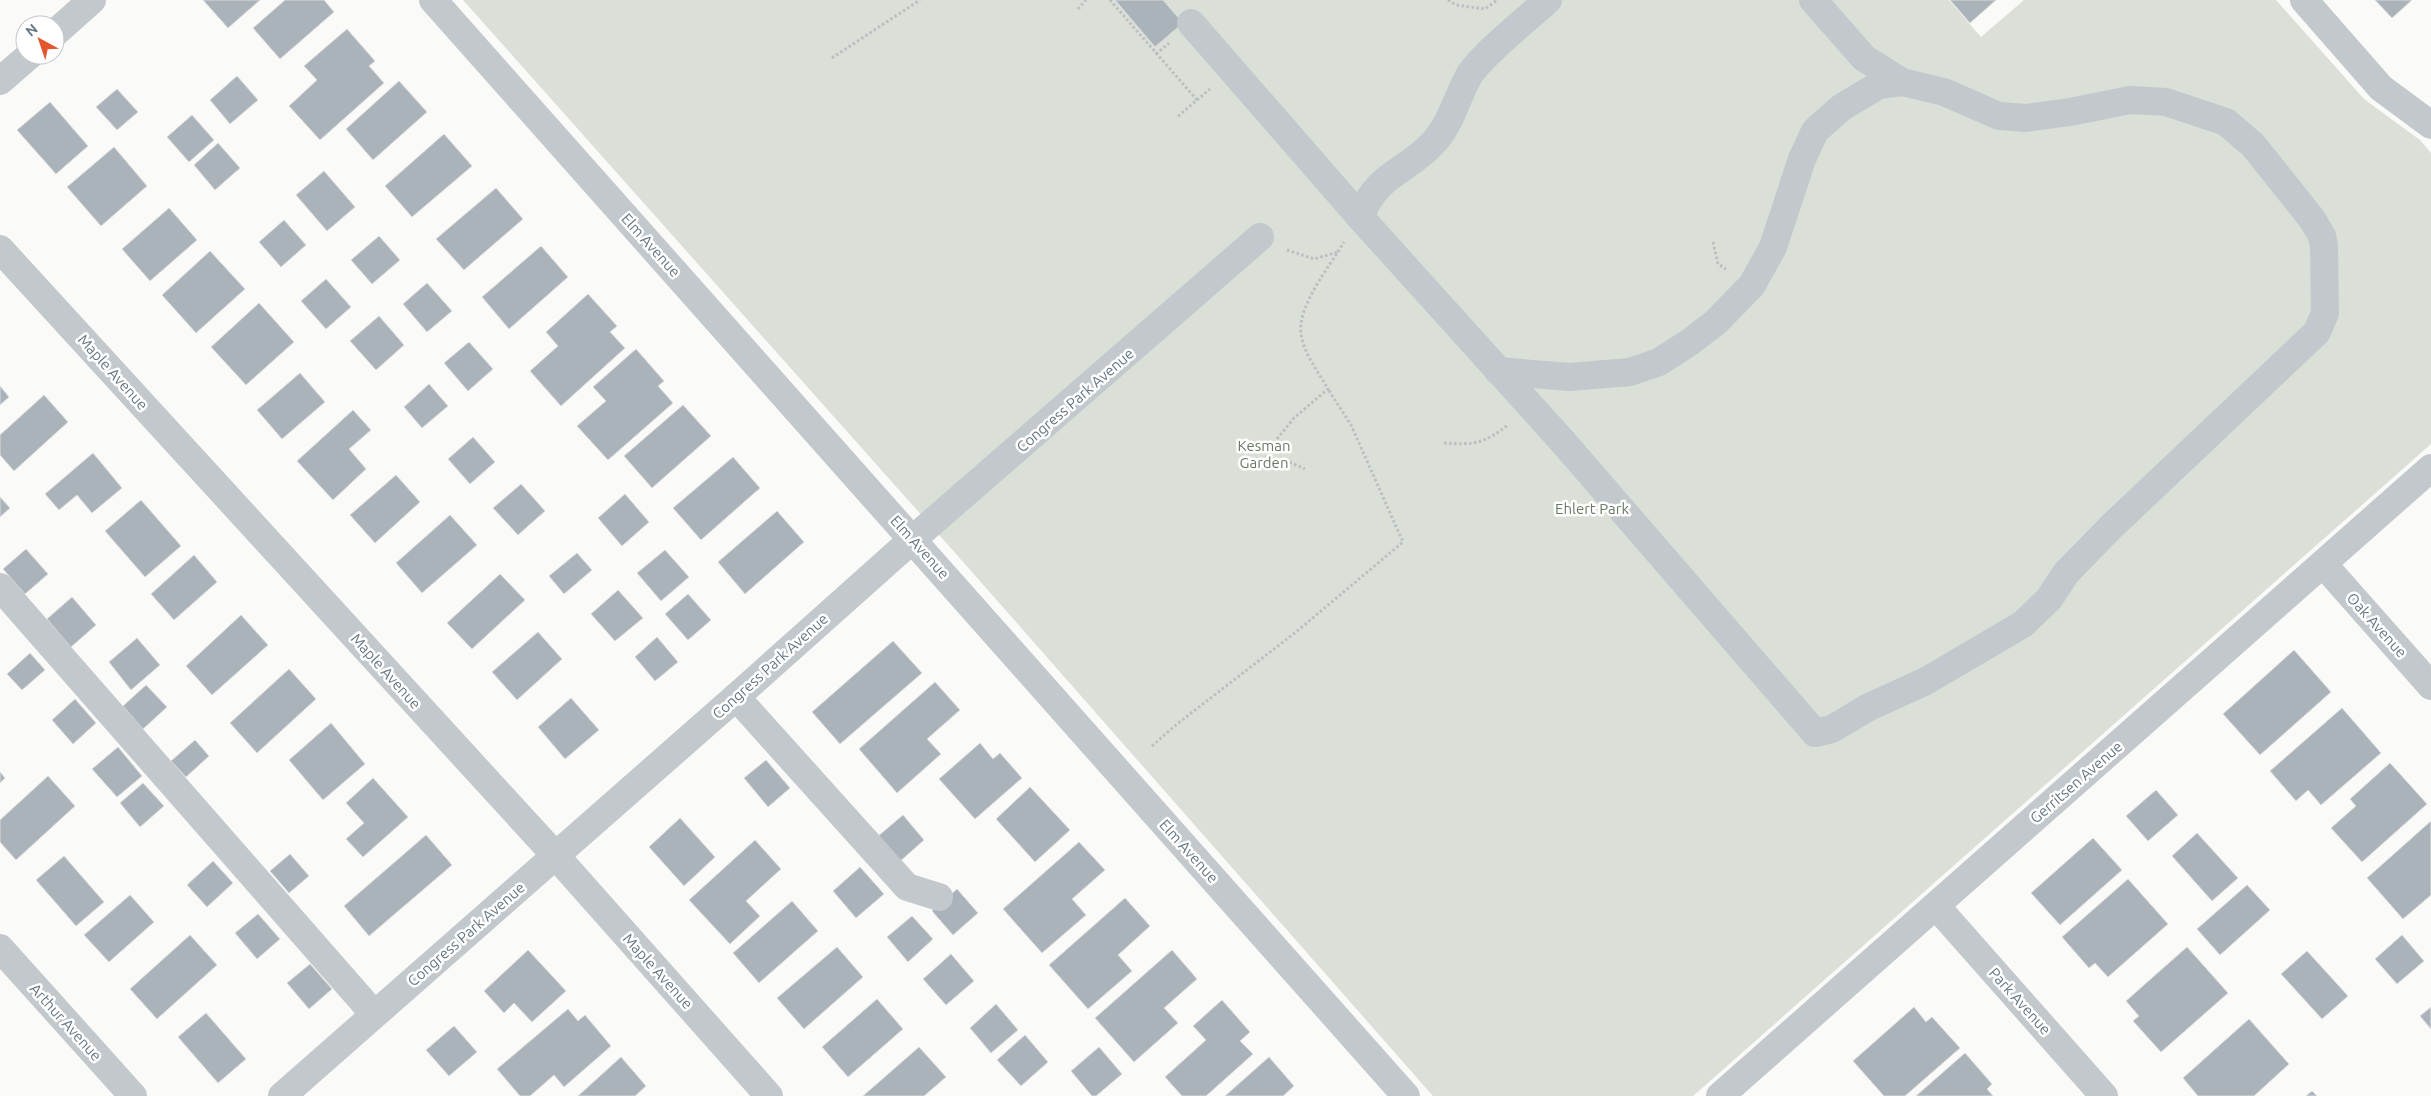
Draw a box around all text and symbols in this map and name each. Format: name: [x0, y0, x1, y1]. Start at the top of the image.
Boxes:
north arrow: [15, 15, 65, 65]
text: N: [22, 21, 41, 40]
street label: Elm Avenue: [618, 210, 684, 280]
street label: Maple Avenue: [75, 331, 151, 413]
street label: Congress Park Avenue: [1013, 345, 1137, 455]
park label: Kesman Garden: [1238, 437, 1290, 471]
park label: Ehlert Park: [1555, 500, 1629, 517]
street label: Elm Avenue: [887, 512, 953, 582]
street label: Oak Avenue: [2344, 589, 2410, 661]
street label: Congress Park Avenue: [709, 610, 831, 722]
street label: Maple Avenue: [348, 630, 424, 712]
street label: Gerritsen Avenue: [2026, 737, 2126, 827]
street label: Elm Avenue: [1156, 816, 1222, 886]
street label: Congress Park Avenue: [404, 879, 528, 989]
street label: Maple Avenue: [620, 930, 696, 1012]
street label: Park Avenue: [1986, 964, 2054, 1038]
street label: Arthur Avenue: [27, 980, 105, 1064]

